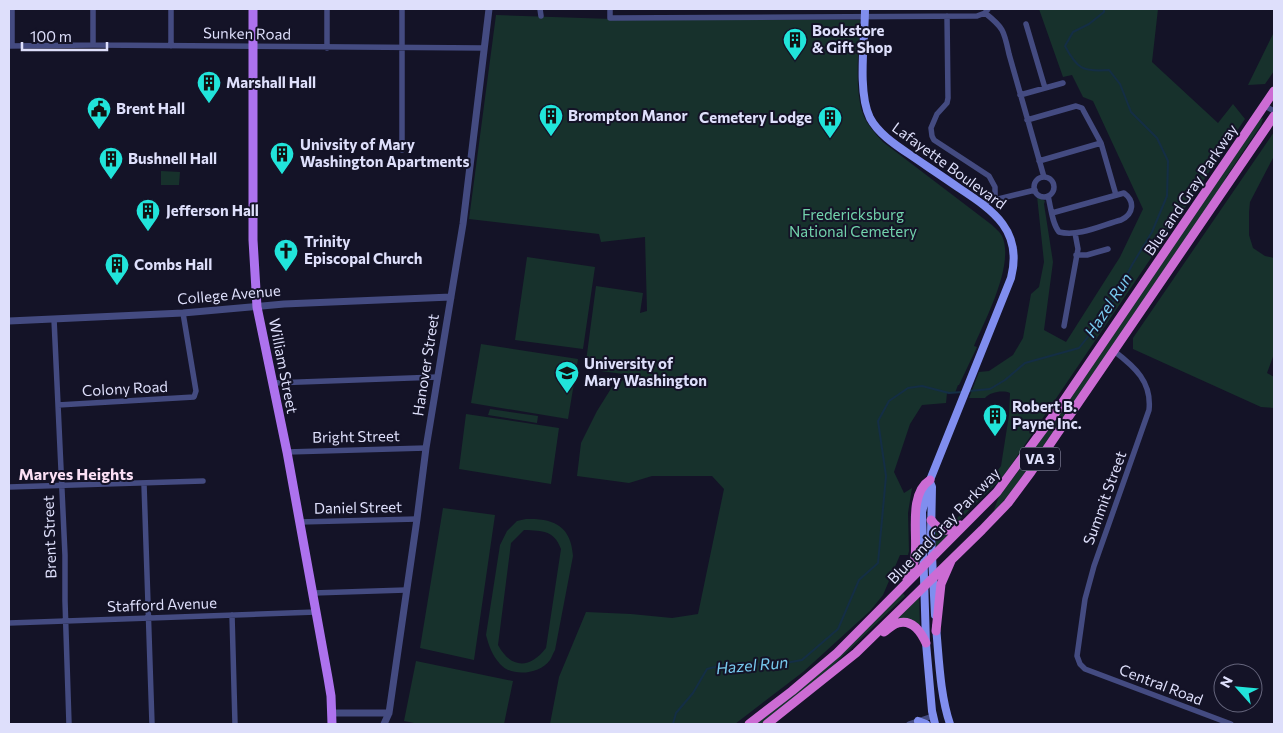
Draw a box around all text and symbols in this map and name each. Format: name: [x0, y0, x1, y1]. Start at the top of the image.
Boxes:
scale bar: [22, 20, 108, 52]
place label: Bookstore & Gift Shop: [812, 21, 892, 56]
street label: Sunken Road: [203, 23, 291, 43]
text: 100 m: [30, 27, 72, 45]
building icon: Bookstore & Gift Shop: [782, 27, 808, 61]
building icon: Marshall Hall: [196, 70, 222, 104]
place label: Marshall Hall: [226, 73, 316, 91]
public building icon: Brent Hall: [86, 96, 112, 130]
place label: Brent Hall: [116, 99, 185, 117]
building icon: Brompton Manor: [538, 103, 564, 137]
building icon: Cemetery Lodge: [817, 105, 843, 139]
place label: Brompton Manor: [568, 106, 688, 124]
place label: Cemetery Lodge: [699, 108, 812, 126]
street label: Lafayette Boulevard: [889, 118, 1010, 213]
street label: Blue and Gray Parkway: [1140, 120, 1241, 258]
place label: Univsity of Mary Washington Apartments: [300, 135, 469, 170]
building icon: Univsity of Mary Washington Apartments: [269, 141, 295, 175]
building icon: Bushnell Hall: [98, 146, 124, 180]
place label: Bushnell Hall: [128, 149, 217, 167]
building icon: Jefferson Hall: [135, 198, 161, 232]
place label: Jefferson Hall: [166, 201, 259, 219]
park label: Fredericksburg National Cemetery: [789, 205, 917, 240]
place label: Trinity Episcopal Church: [304, 232, 422, 267]
church icon: Trinity Episcopal Church: [273, 238, 299, 272]
building icon: Combs Hall: [104, 252, 130, 286]
place label: Combs Hall: [134, 255, 212, 273]
water label: Hazel Run: [1080, 269, 1135, 340]
street label: College Avenue: [177, 281, 281, 307]
street label: Hanover Street: [408, 313, 442, 417]
street label: William Street: [266, 317, 302, 415]
place label: University of Mary Washington: [584, 354, 707, 389]
school or university icon: University of Mary Washington: [554, 360, 580, 394]
street label: Colony Road: [81, 377, 168, 399]
place label: Robert B. Payne Inc.: [1012, 397, 1082, 432]
building icon: Robert B. Payne Inc.: [982, 403, 1008, 437]
street label: Bright Street: [312, 426, 400, 446]
road number: VA 3: [1020, 448, 1060, 470]
street label: Summit Street: [1079, 448, 1129, 547]
street label: Blue and Gray Parkway: [883, 463, 1004, 587]
district label: Maryes Heights: [19, 464, 133, 483]
street label: Brent Street: [39, 495, 59, 579]
street label: Daniel Street: [314, 497, 402, 517]
street label: Stafford Avenue: [107, 593, 217, 615]
water label: Hazel Run: [715, 652, 789, 677]
street label: Central Road: [1117, 660, 1206, 708]
north arrow: [1213, 663, 1263, 713]
text: N: [1216, 673, 1236, 690]

